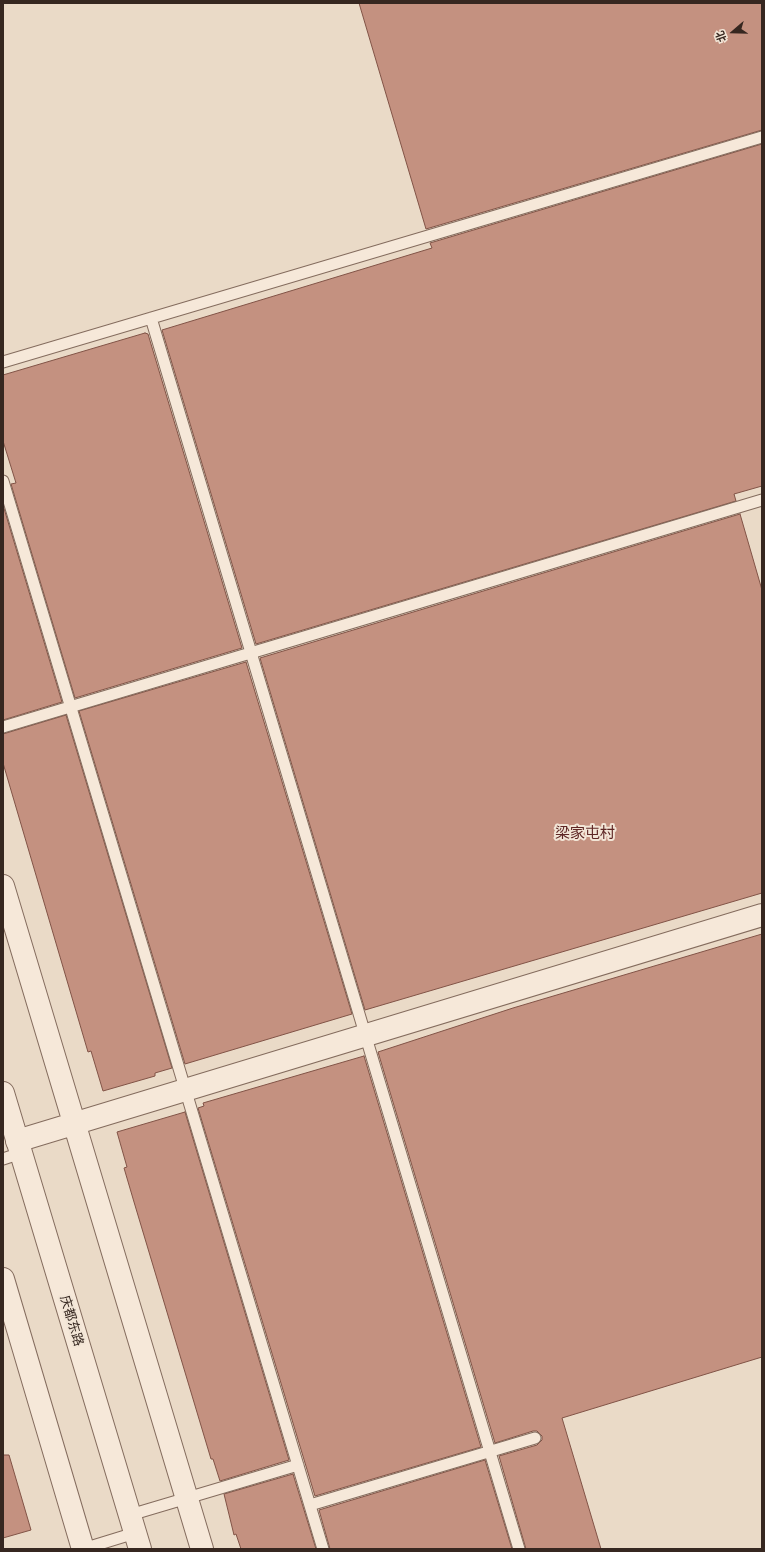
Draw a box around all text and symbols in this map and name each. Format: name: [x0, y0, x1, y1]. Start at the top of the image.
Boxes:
north arrow: [713, 12, 753, 52]
text: 北: [712, 29, 730, 44]
district label: 梁家屯村: [555, 825, 615, 843]
street label: 庆都东路: [56, 1294, 86, 1348]

